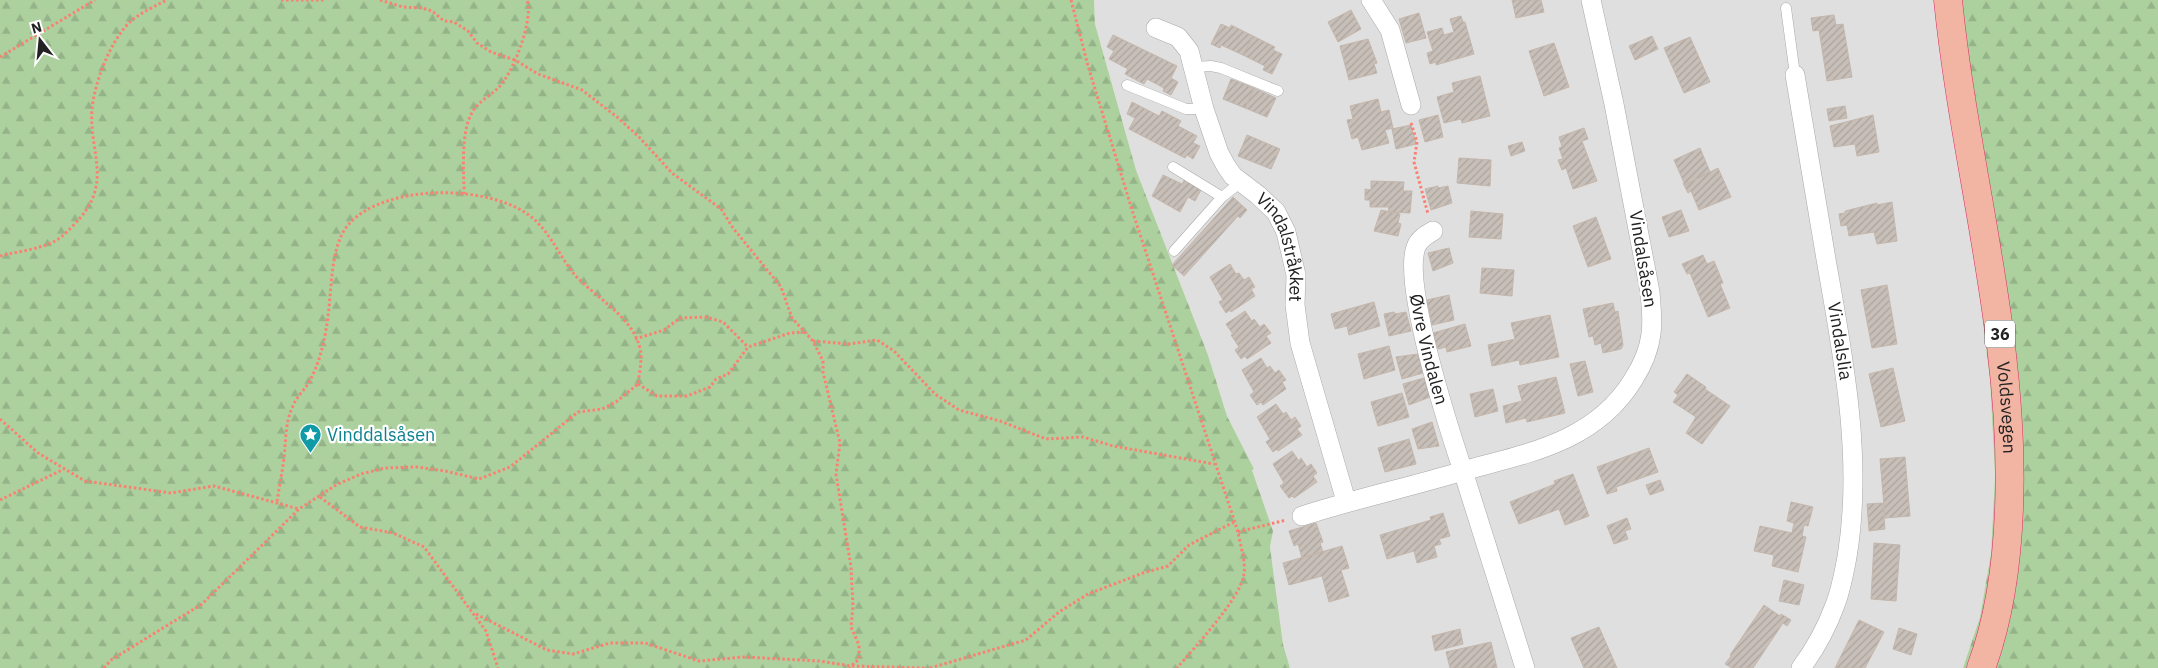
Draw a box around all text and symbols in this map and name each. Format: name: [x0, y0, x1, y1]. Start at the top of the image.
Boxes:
north arrow: [15, 15, 65, 65]
text: N: [29, 17, 44, 38]
street label: Vindalstråkket: [1251, 187, 1308, 302]
street label: Vindalsåsen: [1624, 209, 1663, 309]
street label: Øvre Vindalen: [1405, 292, 1454, 407]
street label: Vindalslia: [1823, 300, 1858, 382]
road number: 36: [1985, 320, 2015, 348]
street label: Voldsvegen: [1992, 360, 2021, 454]
place icon: Vinddalsåsen: [299, 423, 323, 454]
place label: Vinddalsåsen: [327, 423, 435, 446]

